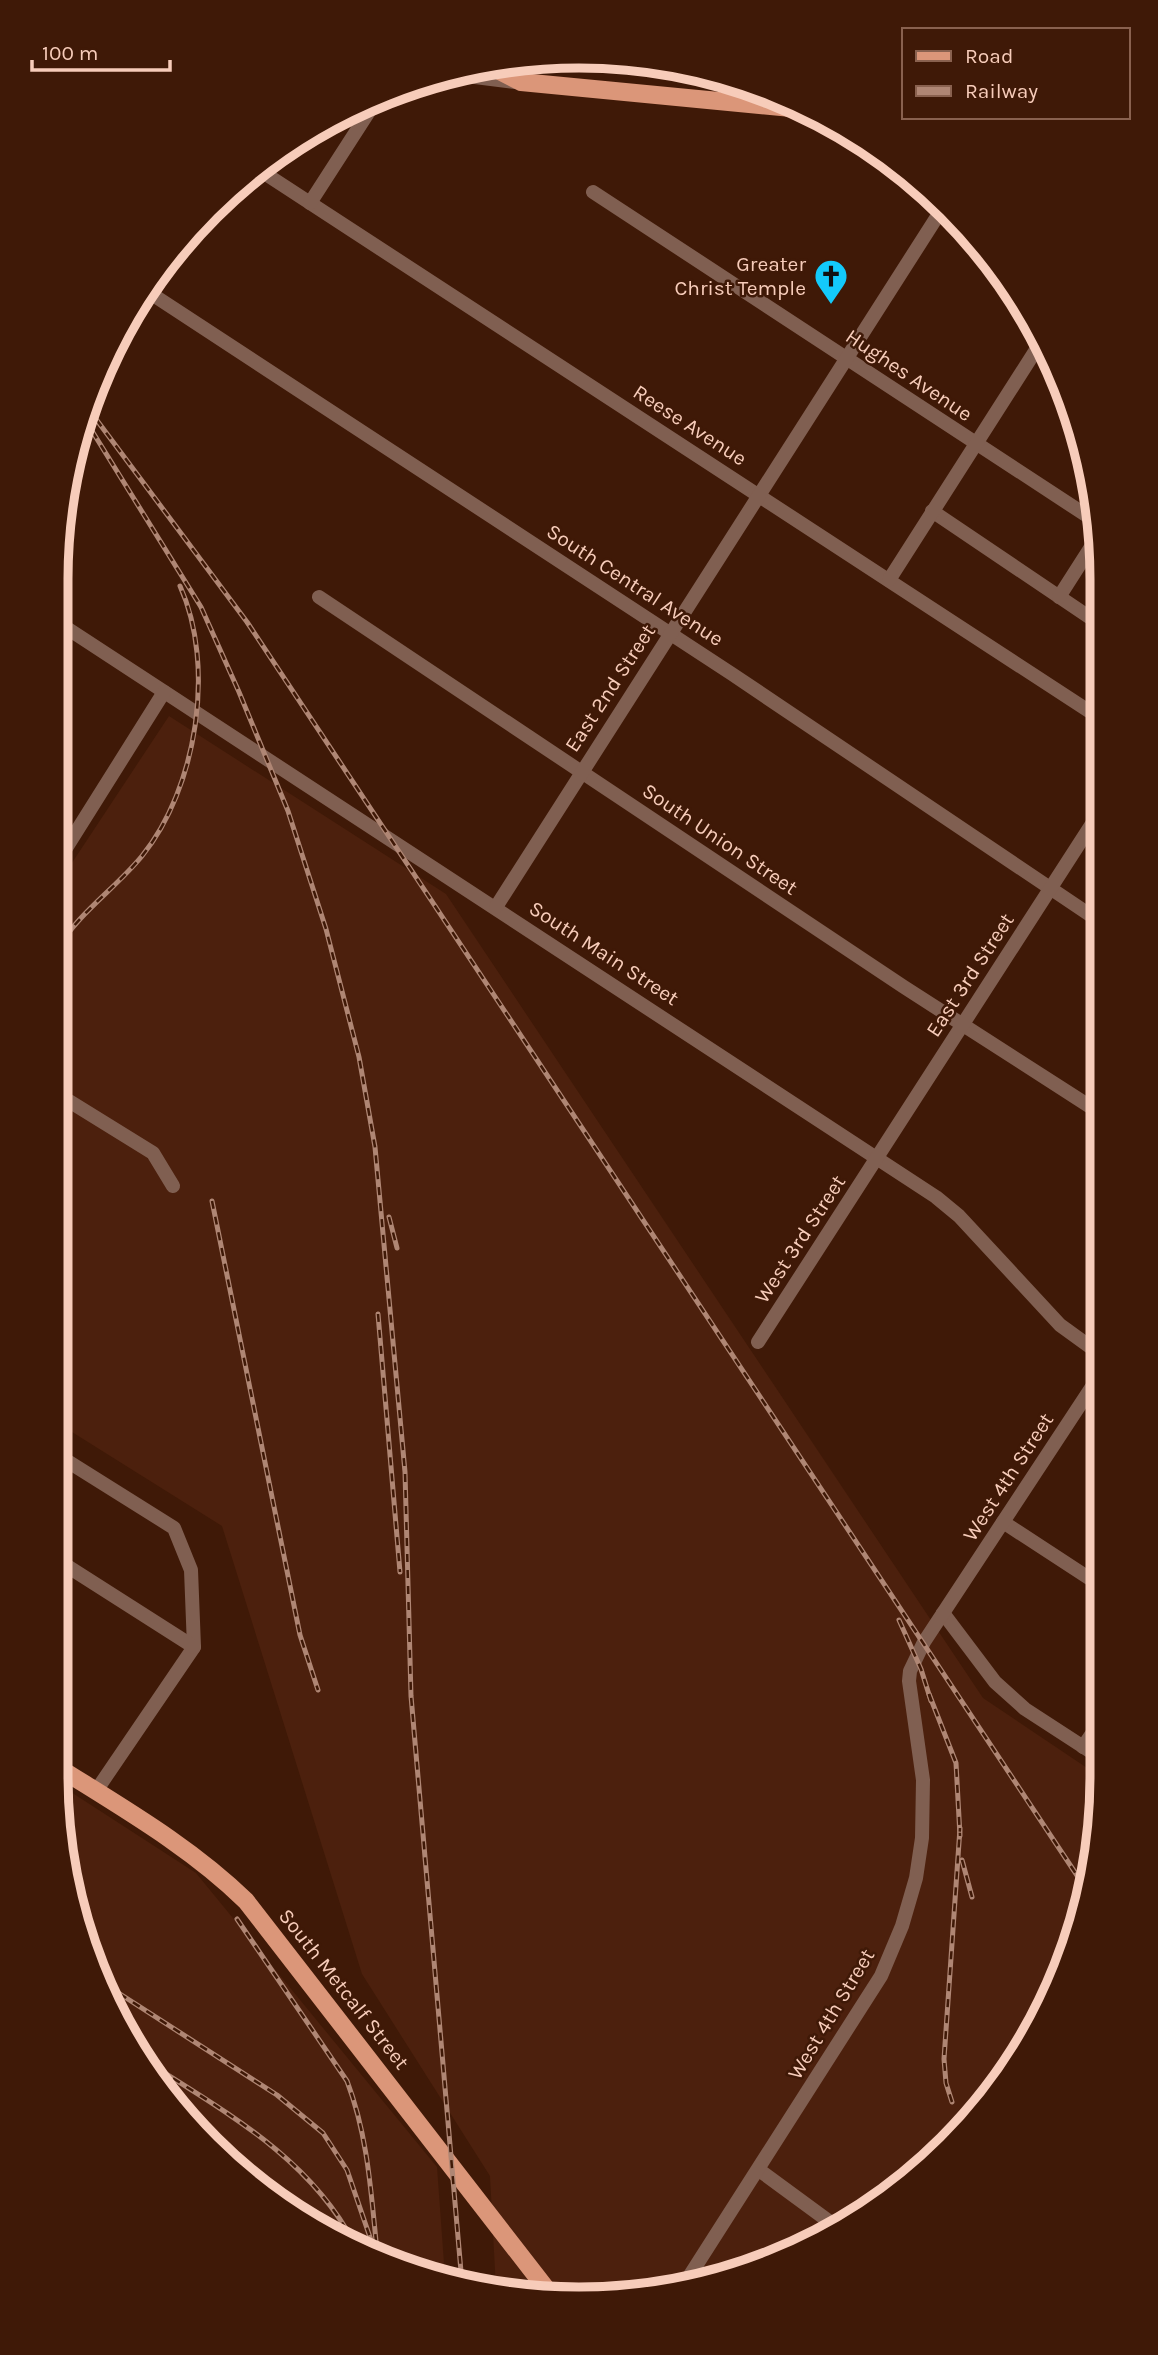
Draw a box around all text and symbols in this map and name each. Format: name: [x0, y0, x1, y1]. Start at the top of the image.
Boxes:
scale bar: [32, 28, 170, 72]
legend: [902, 28, 1130, 119]
text: 100 m: [42, 41, 99, 65]
text: Road: [965, 44, 1013, 68]
text: Railway: [965, 79, 1038, 103]
place label: Greater Christ Temple: [674, 252, 806, 300]
church icon: Greater Christ Temple: [812, 257, 850, 306]
street label: Hughes Avenue: [841, 324, 977, 426]
street label: Reese Avenue: [629, 379, 751, 471]
street label: South Central Avenue: [542, 519, 728, 651]
street label: East 2nd Street: [560, 620, 660, 756]
street label: South Union Street: [638, 778, 802, 900]
street label: South Main Street: [525, 896, 683, 1010]
street label: East 3rd Street: [921, 909, 1019, 1041]
street label: West 3rd Street: [750, 1170, 850, 1308]
street label: West 4th Street: [958, 1408, 1058, 1545]
street label: South Metcalf Street: [274, 1904, 414, 2074]
street label: West 4th Street: [783, 1944, 879, 2083]

